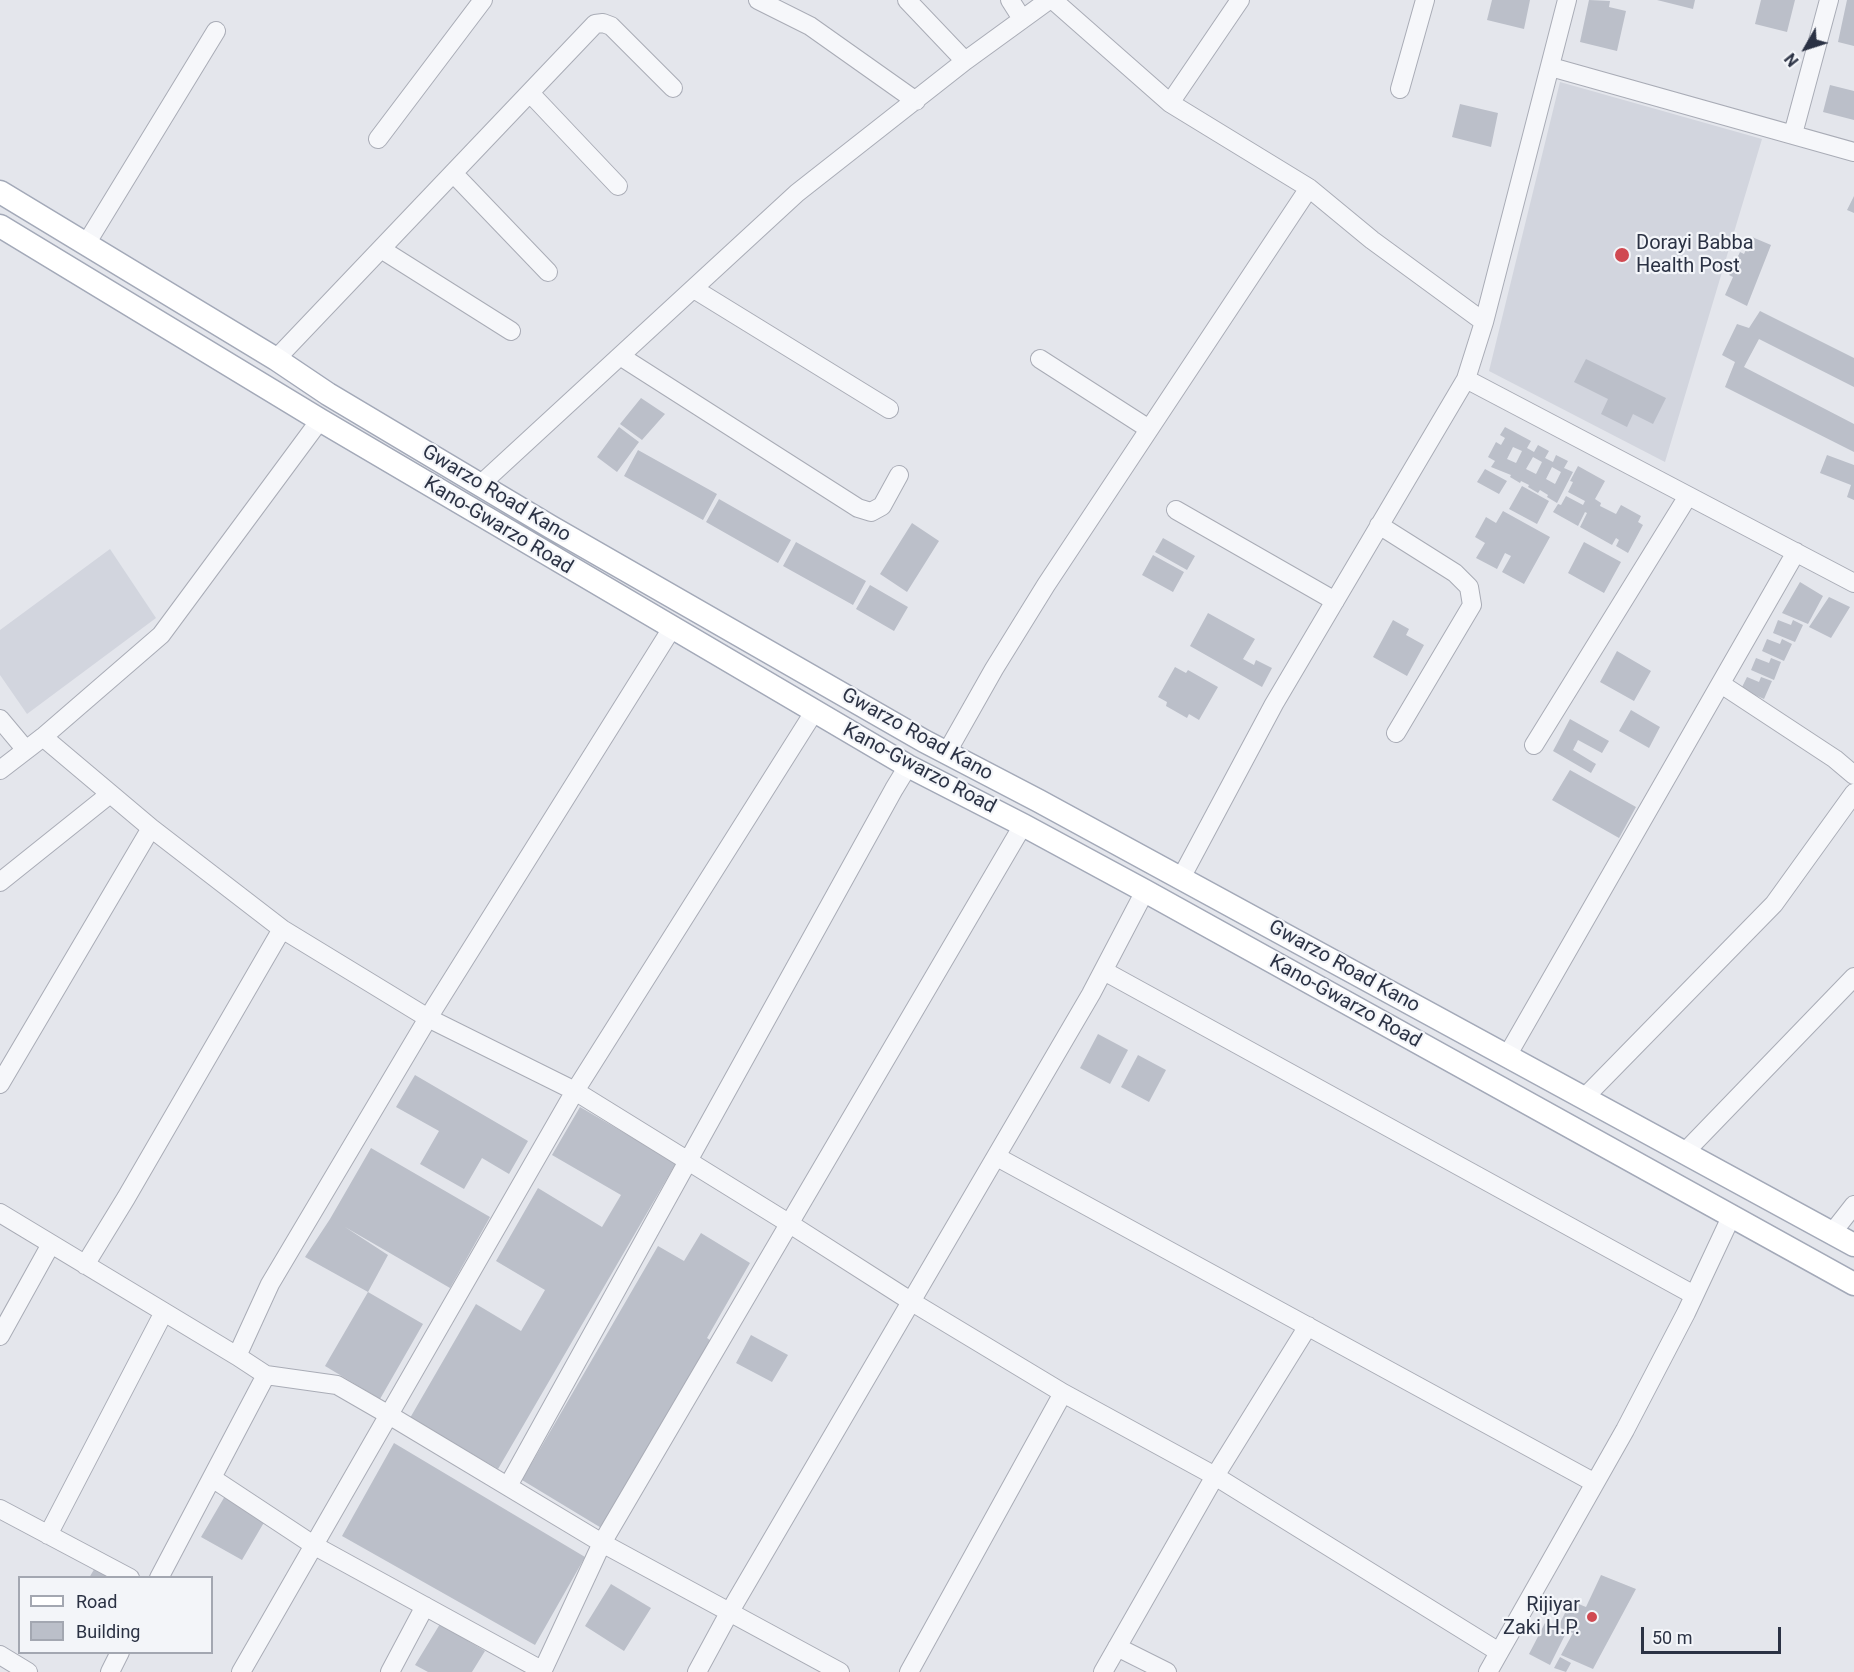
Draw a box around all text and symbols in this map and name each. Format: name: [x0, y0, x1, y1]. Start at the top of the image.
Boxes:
north arrow: [1776, 18, 1836, 78]
text: N: [1781, 49, 1803, 70]
place label: Dorayi Babba Health Post: [1636, 232, 1754, 279]
marker: Dorayi Babba Health Post: [1613, 246, 1631, 264]
street label: Gwarzo Road Kano: [417, 440, 575, 548]
street label: Kano-Gwarzo Road: [419, 472, 577, 580]
street label: Gwarzo Road Kano: [837, 683, 997, 787]
street label: Kano-Gwarzo Road: [838, 719, 1000, 819]
street label: Gwarzo Road Kano: [1264, 915, 1424, 1019]
street label: Kano-Gwarzo Road: [1265, 950, 1425, 1054]
legend: [18, 1576, 213, 1654]
text: Road: [76, 1591, 117, 1612]
place label: Rijiyar Zaki H.P.: [1503, 1594, 1580, 1641]
marker: Rijiyar Zaki H.P.: [1585, 1610, 1599, 1624]
scale bar: [1644, 1615, 1784, 1653]
text: Building: [76, 1621, 140, 1642]
text: 50 m: [1652, 1627, 1692, 1648]

